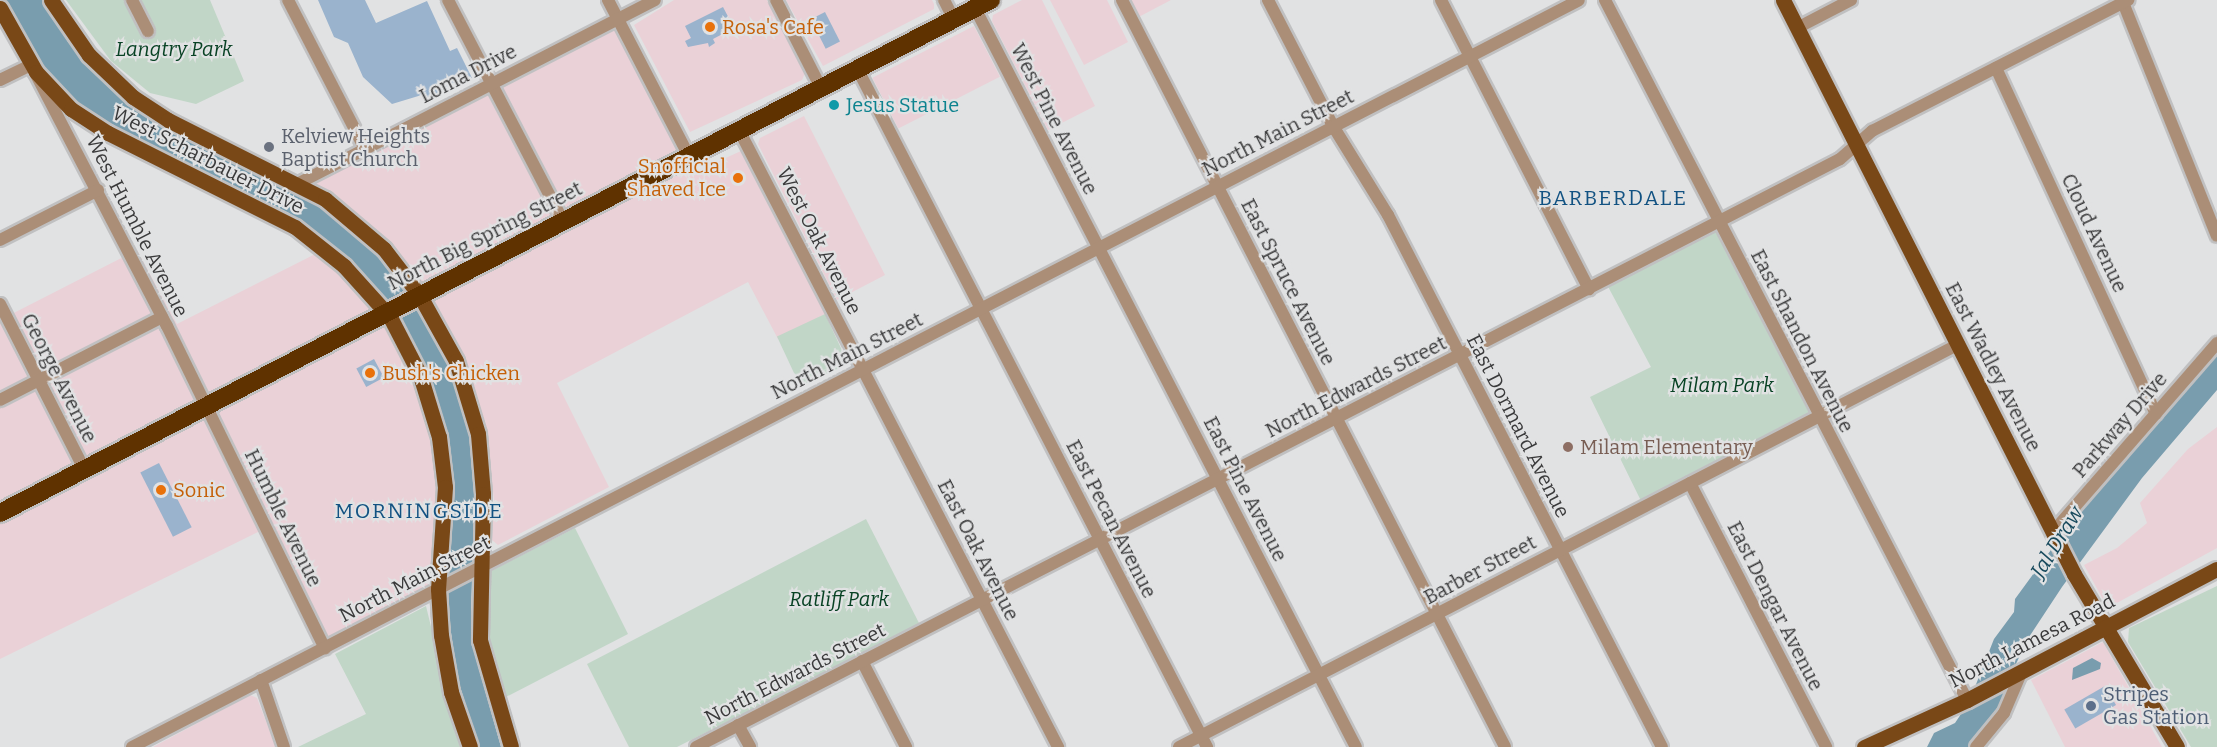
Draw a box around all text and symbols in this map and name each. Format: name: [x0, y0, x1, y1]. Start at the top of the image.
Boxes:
place label: Rosa's Cafe: [722, 15, 824, 39]
marker: Rosa's Cafe: [703, 20, 717, 34]
park label: Langtry Park: [116, 37, 232, 61]
street label: Loma Drive: [416, 39, 520, 109]
street label: West Pine Avenue: [1006, 39, 1102, 199]
street label: North Main Street: [1198, 84, 1358, 182]
place label: Jesus Statue: [846, 93, 959, 117]
marker: Jesus Statue: [827, 98, 841, 112]
street label: West Scharbauer Drive: [108, 101, 308, 219]
place label: Kelview Heights Baptist Church: [281, 124, 430, 171]
street label: West Humble Avenue: [81, 131, 193, 321]
marker: Kelview Heights Baptist Church: [262, 140, 276, 154]
place label: Snofficial Shaved Ice: [627, 154, 726, 201]
street label: West Oak Avenue: [772, 163, 866, 319]
street label: Cloud Avenue: [2056, 170, 2132, 296]
marker: Snofficial Shaved Ice: [731, 171, 745, 185]
street label: North Big Spring Street: [384, 176, 586, 296]
district label: BARBERDALE: [1539, 185, 1687, 211]
street label: East Spruce Avenue: [1236, 195, 1340, 369]
street label: East Shandon Avenue: [1745, 245, 1859, 437]
street label: East Wadley Avenue: [1940, 278, 2046, 456]
street label: North Main Street: [767, 307, 927, 405]
street label: George Avenue: [16, 309, 102, 447]
street label: East Dormard Avenue: [1461, 330, 1575, 522]
street label: North Edwards Street: [1262, 331, 1450, 443]
place label: Bush's Chicken: [382, 361, 520, 385]
marker: Bush's Chicken: [363, 366, 377, 380]
street label: Parkway Drive: [2068, 367, 2172, 483]
park label: Milam Park: [1670, 373, 1774, 397]
street label: East Pine Avenue: [1198, 413, 1292, 565]
place label: Milam Elementary: [1580, 435, 1753, 459]
street label: East Pecan Avenue: [1061, 436, 1161, 602]
marker: Milam Elementary: [1561, 440, 1575, 454]
street label: Humble Avenue: [239, 445, 327, 591]
street label: East Oak Avenue: [932, 476, 1024, 624]
place label: Sonic: [173, 478, 225, 502]
marker: Sonic: [154, 483, 168, 497]
district label: MORNINGSIDE: [335, 498, 503, 524]
water label: Jal Draw: [2025, 502, 2089, 582]
street label: East Dengar Avenue: [1722, 517, 1828, 695]
street label: North Main Street: [335, 530, 495, 628]
street label: Barber Street: [1420, 530, 1540, 610]
park label: Ratliff Park: [789, 587, 889, 611]
street label: North Lamesa Road: [1945, 589, 2119, 693]
street label: North Edwards Street: [701, 618, 889, 730]
place label: Stripes Gas Station: [2103, 682, 2209, 729]
marker: Stripes Gas Station: [2084, 699, 2098, 713]

